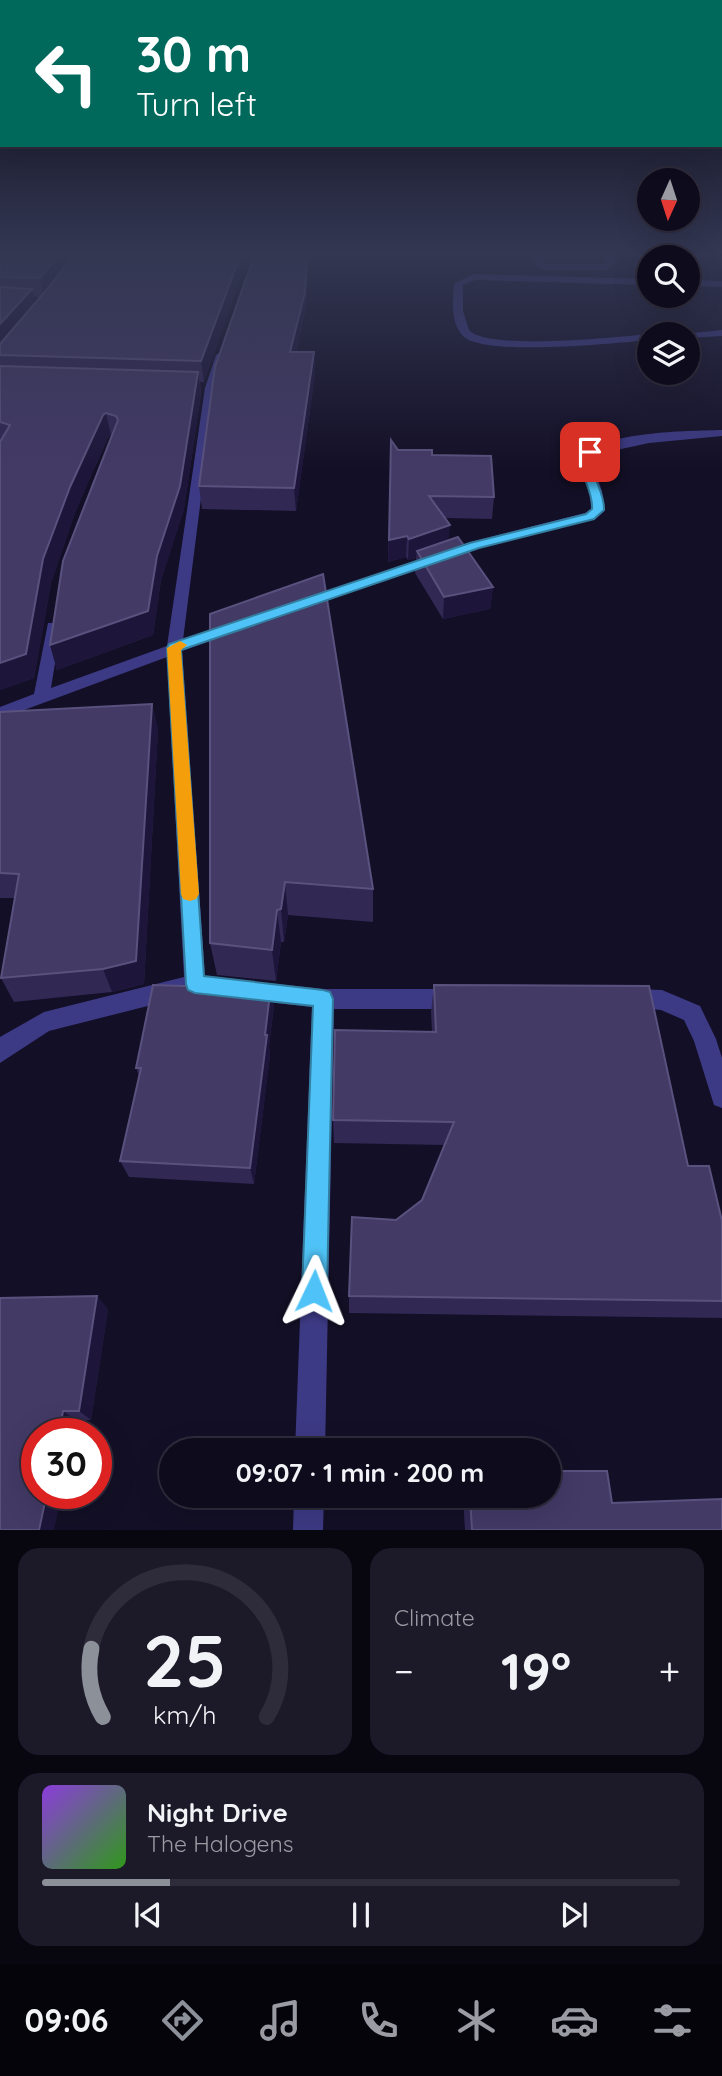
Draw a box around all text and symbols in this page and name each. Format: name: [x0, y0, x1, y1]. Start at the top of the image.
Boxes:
text: 30 m: [136, 23, 251, 84]
icon: left: [21, 28, 112, 119]
text: Turn left: [136, 84, 257, 124]
north arrow: [637, 168, 700, 231]
map controls: [637, 168, 700, 385]
button: search: [637, 245, 700, 308]
button: layers: [637, 322, 700, 385]
pin: [560, 422, 620, 482]
icon: arrive: [571, 433, 609, 471]
position arrow: [277, 1254, 351, 1328]
speed limit sign: 30: [21, 1418, 112, 1509]
text: 09:07 · 1 min · 200 m: [236, 1456, 484, 1489]
text: Climate: [394, 1603, 475, 1632]
text: 25: [143, 1615, 227, 1706]
text: 19°: [501, 1638, 571, 1703]
text: −: [394, 1647, 414, 1695]
text: +: [659, 1647, 680, 1695]
text: km/h: [153, 1699, 217, 1730]
text: Night Drive: [147, 1796, 288, 1829]
text: The Halogens: [147, 1829, 294, 1858]
icon: previous: [129, 1896, 167, 1934]
icon: pause: [342, 1896, 380, 1934]
icon: next: [555, 1896, 593, 1934]
icon: directions: [158, 1996, 207, 2045]
icon: music: [256, 1996, 305, 2045]
icon: phone: [354, 1996, 403, 2045]
icon: climate: [452, 1996, 501, 2045]
icon: car: [550, 1996, 599, 2045]
icon: filters: [648, 1996, 697, 2045]
text: 09:06: [25, 2000, 108, 2040]

